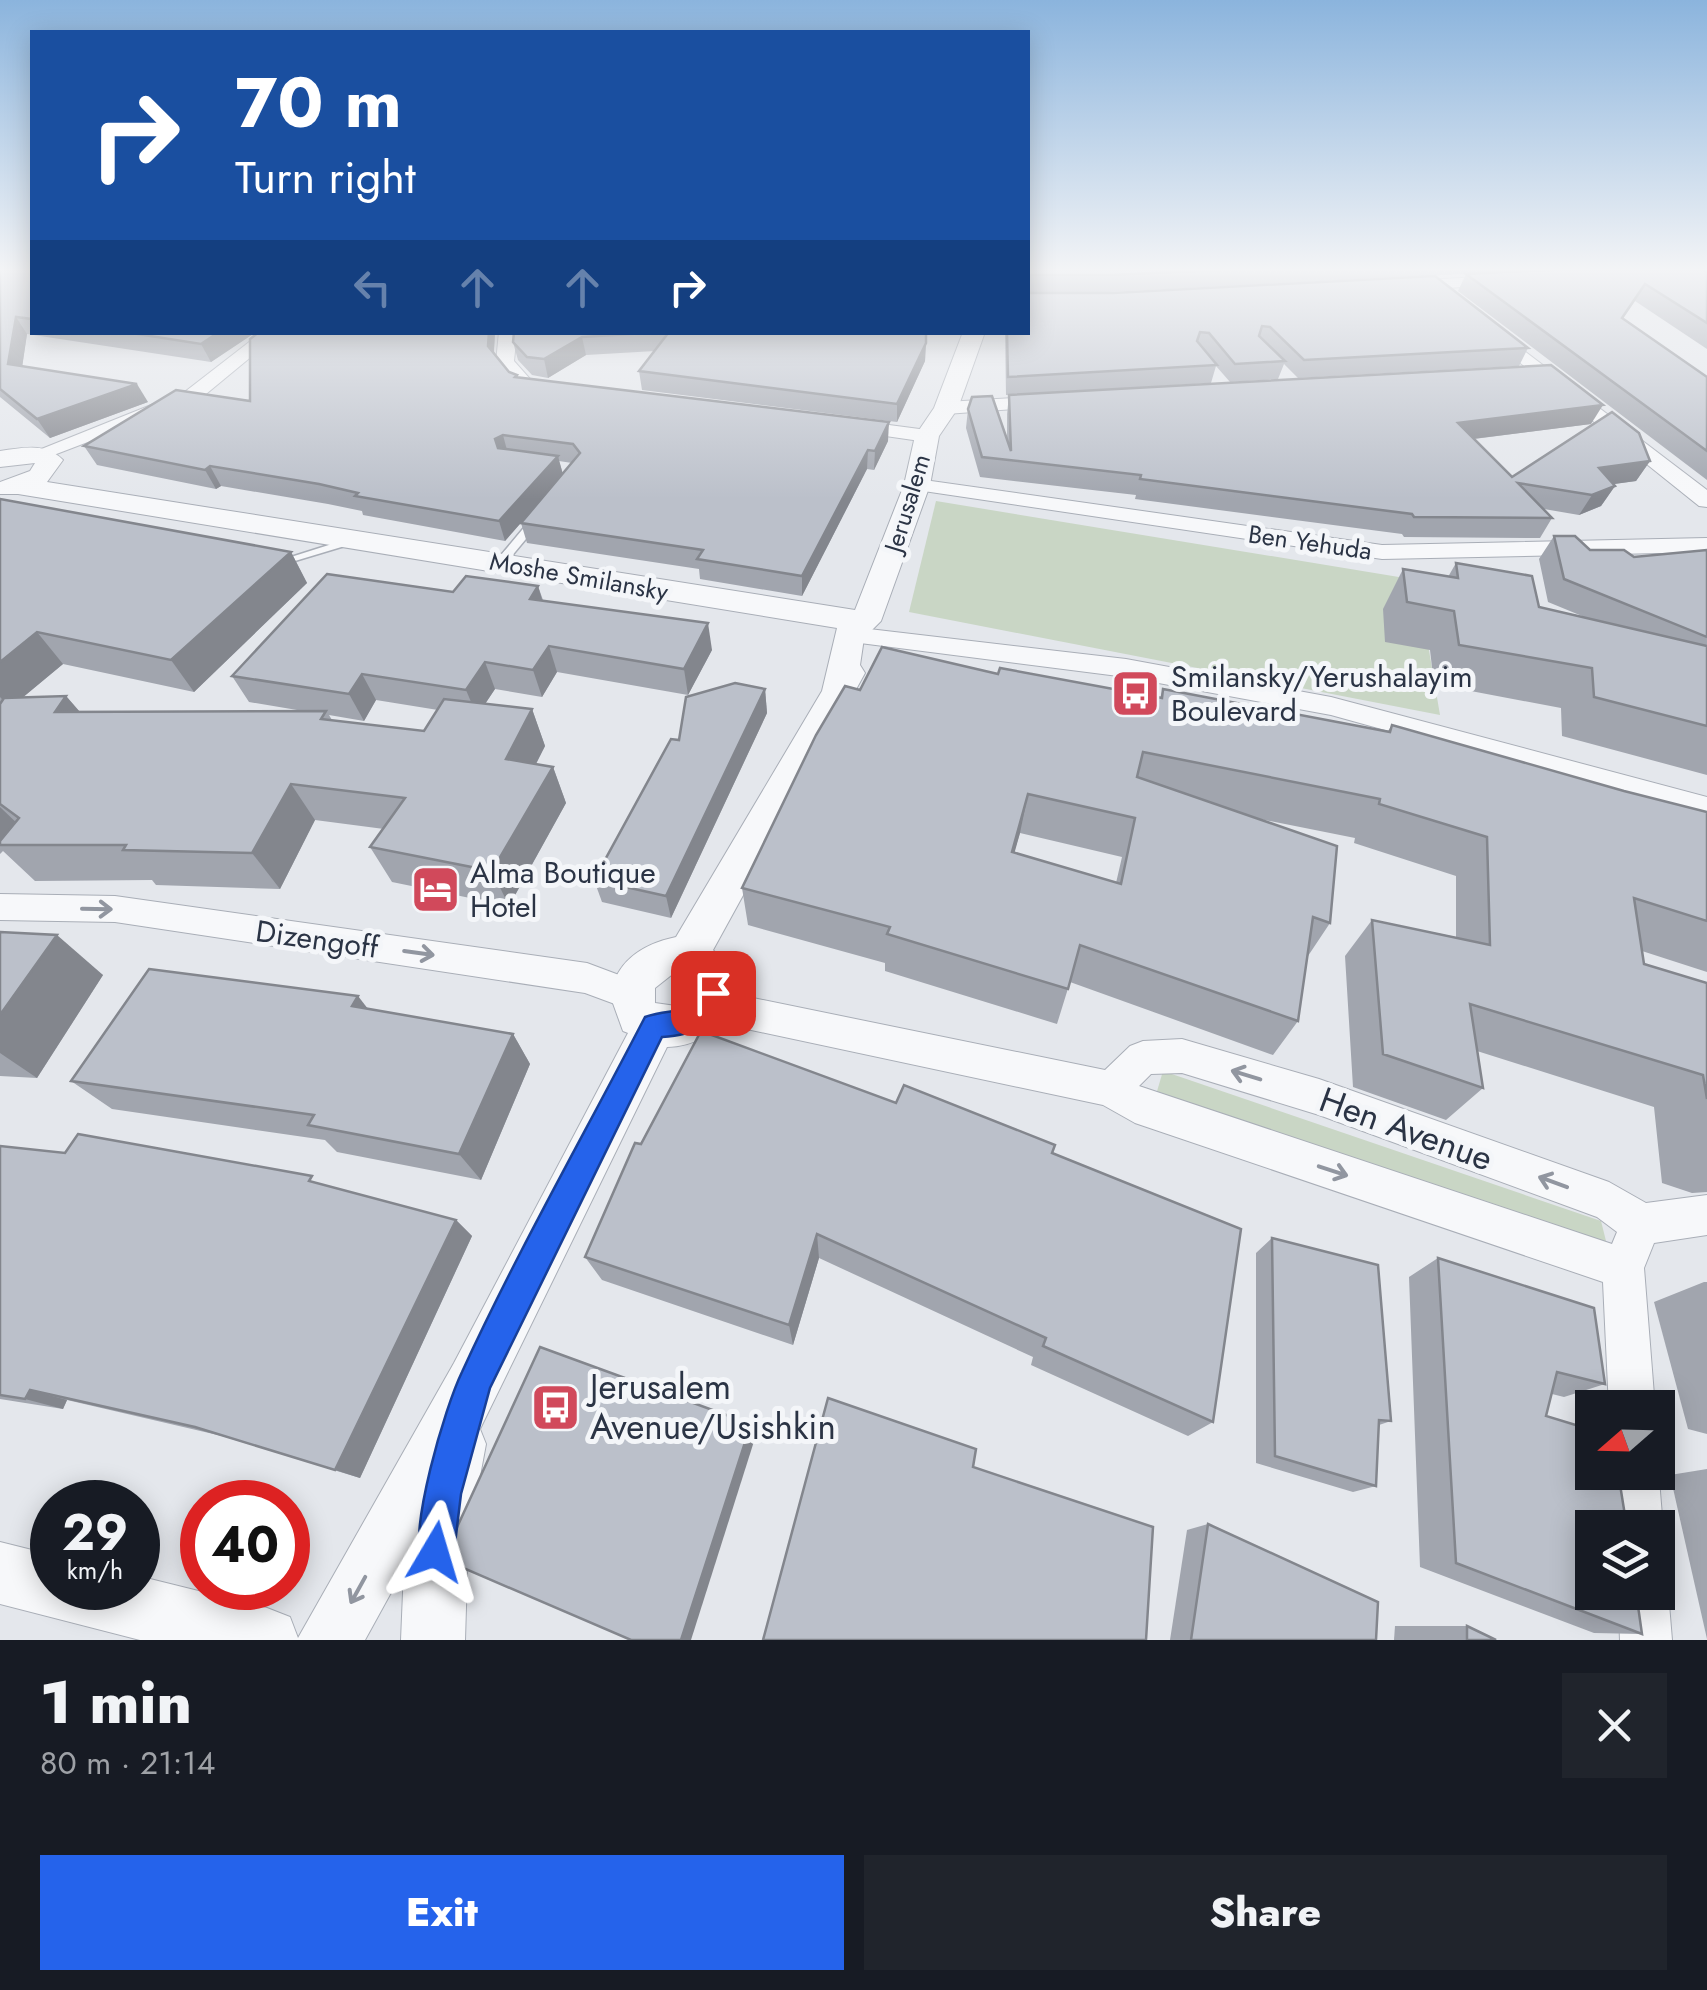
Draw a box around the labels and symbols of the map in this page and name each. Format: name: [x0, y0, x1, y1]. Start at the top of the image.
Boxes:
street label: Jerusalem: [874, 450, 939, 559]
street label: Ben Yehuda: [1246, 516, 1374, 568]
street label: Moshe Smilansky: [487, 543, 671, 609]
place label: Smilansky/Yerushalayim Boulevard: [1171, 655, 1473, 732]
bus stop icon: Smilansky/Yerushalayim Boulevard: [1110, 667, 1162, 719]
place label: Alma Boutique Hotel: [470, 851, 656, 928]
hotel icon: Alma Boutique Hotel: [409, 863, 461, 915]
one-way arrow: [81, 899, 113, 918]
street label: Dizengoff: [253, 909, 382, 969]
one-way arrow: [403, 945, 435, 963]
pin: [671, 951, 756, 1036]
one-way arrow: [1231, 1065, 1263, 1083]
street label: Hen Avenue: [1312, 1075, 1500, 1183]
one-way arrow: [1316, 1164, 1348, 1182]
one-way arrow: [1539, 1172, 1570, 1190]
place label: Jerusalem Avenue/Usishkin: [586, 1362, 836, 1452]
bus stop icon: Jerusalem Avenue/Usishkin: [529, 1381, 581, 1433]
north arrow: [1575, 1390, 1675, 1490]
speed limit sign: 40: [180, 1480, 310, 1610]
position arrow: [383, 1500, 487, 1604]
one-way arrow: [347, 1575, 367, 1605]

